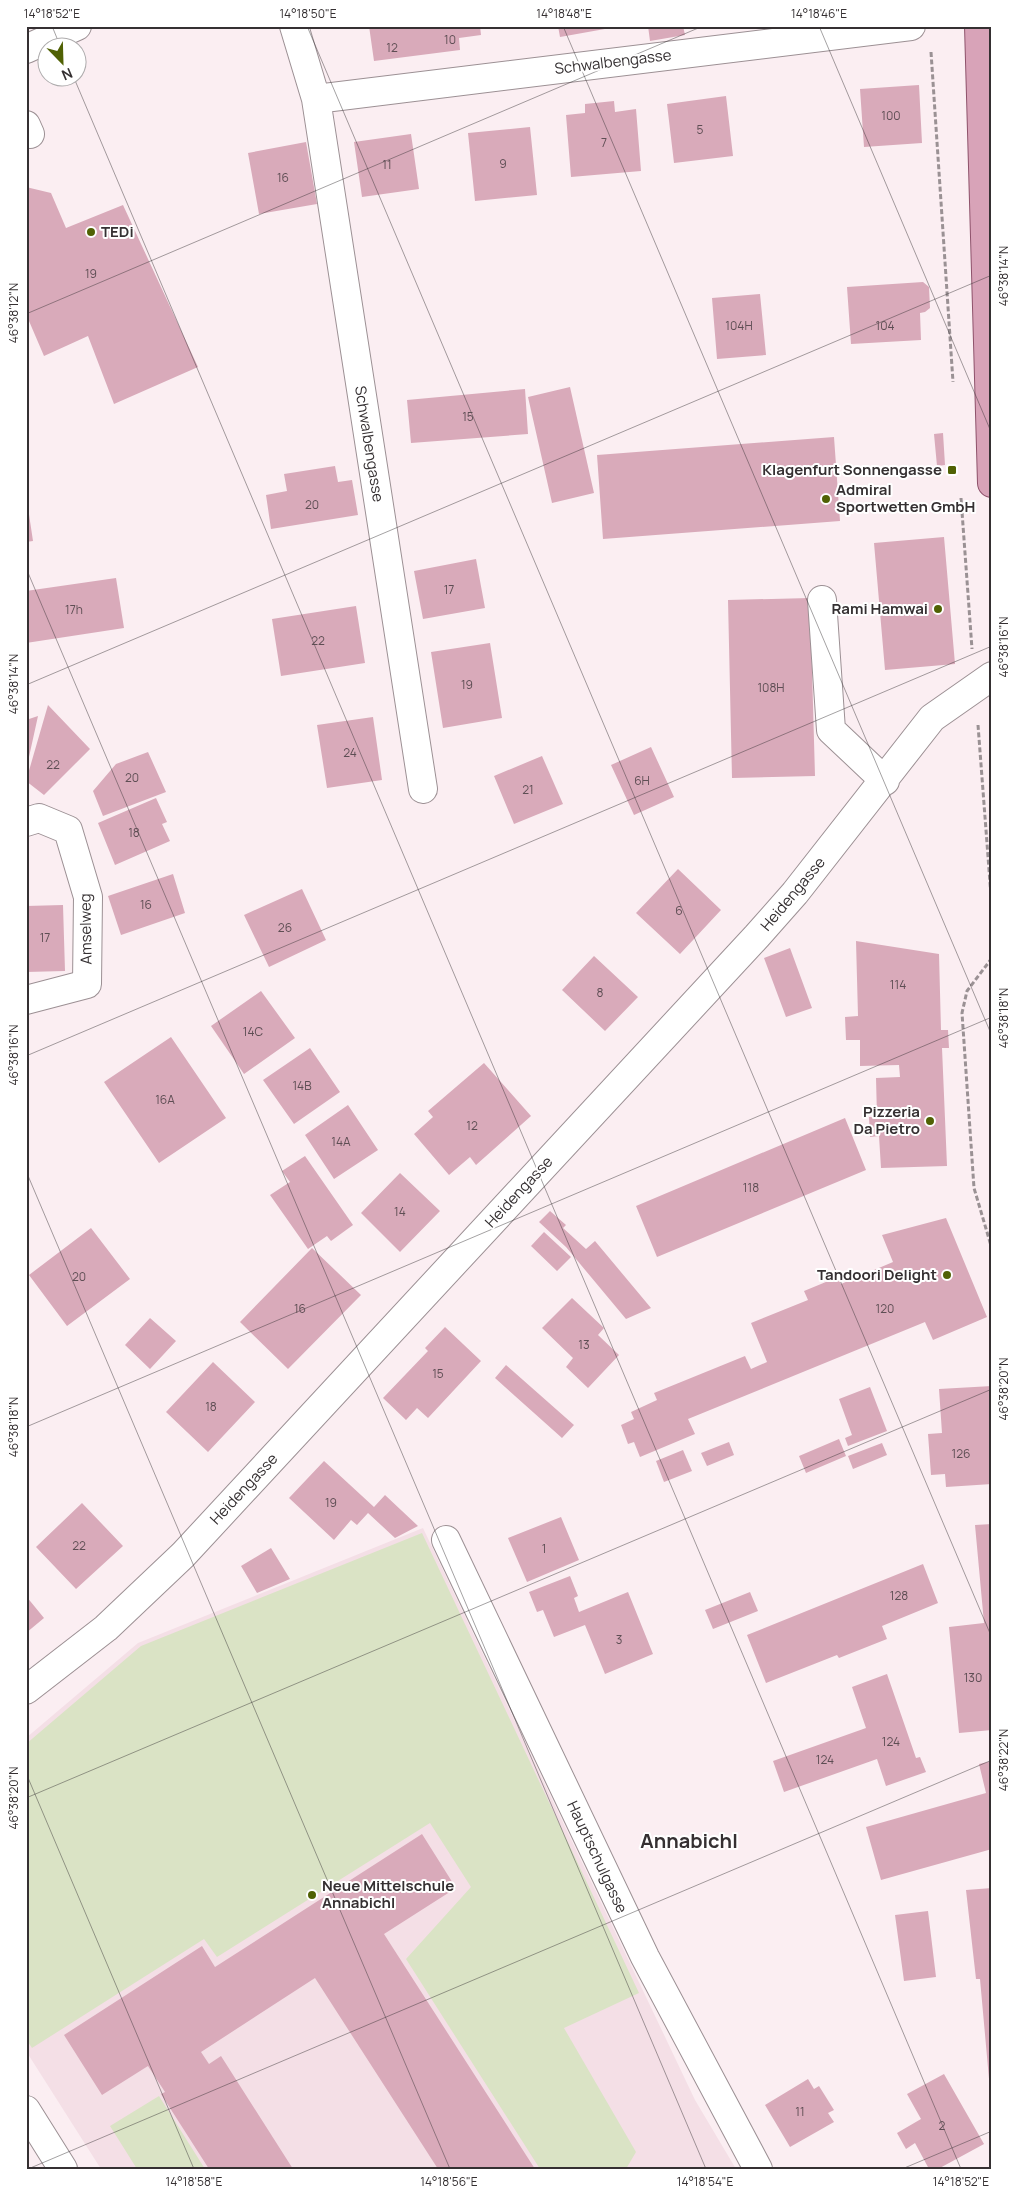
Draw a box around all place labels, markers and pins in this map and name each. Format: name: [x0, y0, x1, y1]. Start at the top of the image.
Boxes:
place label: TEDi: [101, 221, 134, 242]
marker: TEDi: [85, 226, 97, 238]
place label: Klagenfurt Sonnengasse: [762, 459, 942, 480]
marker: Klagenfurt Sonnengasse: [946, 464, 958, 476]
place label: Admiral Sportwetten GmbH: [836, 479, 975, 517]
marker: Admiral Sportwetten GmbH: [820, 493, 832, 505]
place label: Rami Hamwai: [831, 598, 928, 619]
marker: Rami Hamwai: [932, 603, 944, 615]
place label: Pizzeria Da Pietro: [853, 1101, 920, 1139]
marker: Pizzeria Da Pietro: [924, 1115, 936, 1127]
place label: Tandoori Delight: [817, 1264, 937, 1285]
marker: Tandoori Delight: [941, 1269, 953, 1281]
place label: Neue Mittelschule Annabichl: [322, 1875, 454, 1913]
marker: Neue Mittelschule Annabichl: [306, 1889, 318, 1901]

